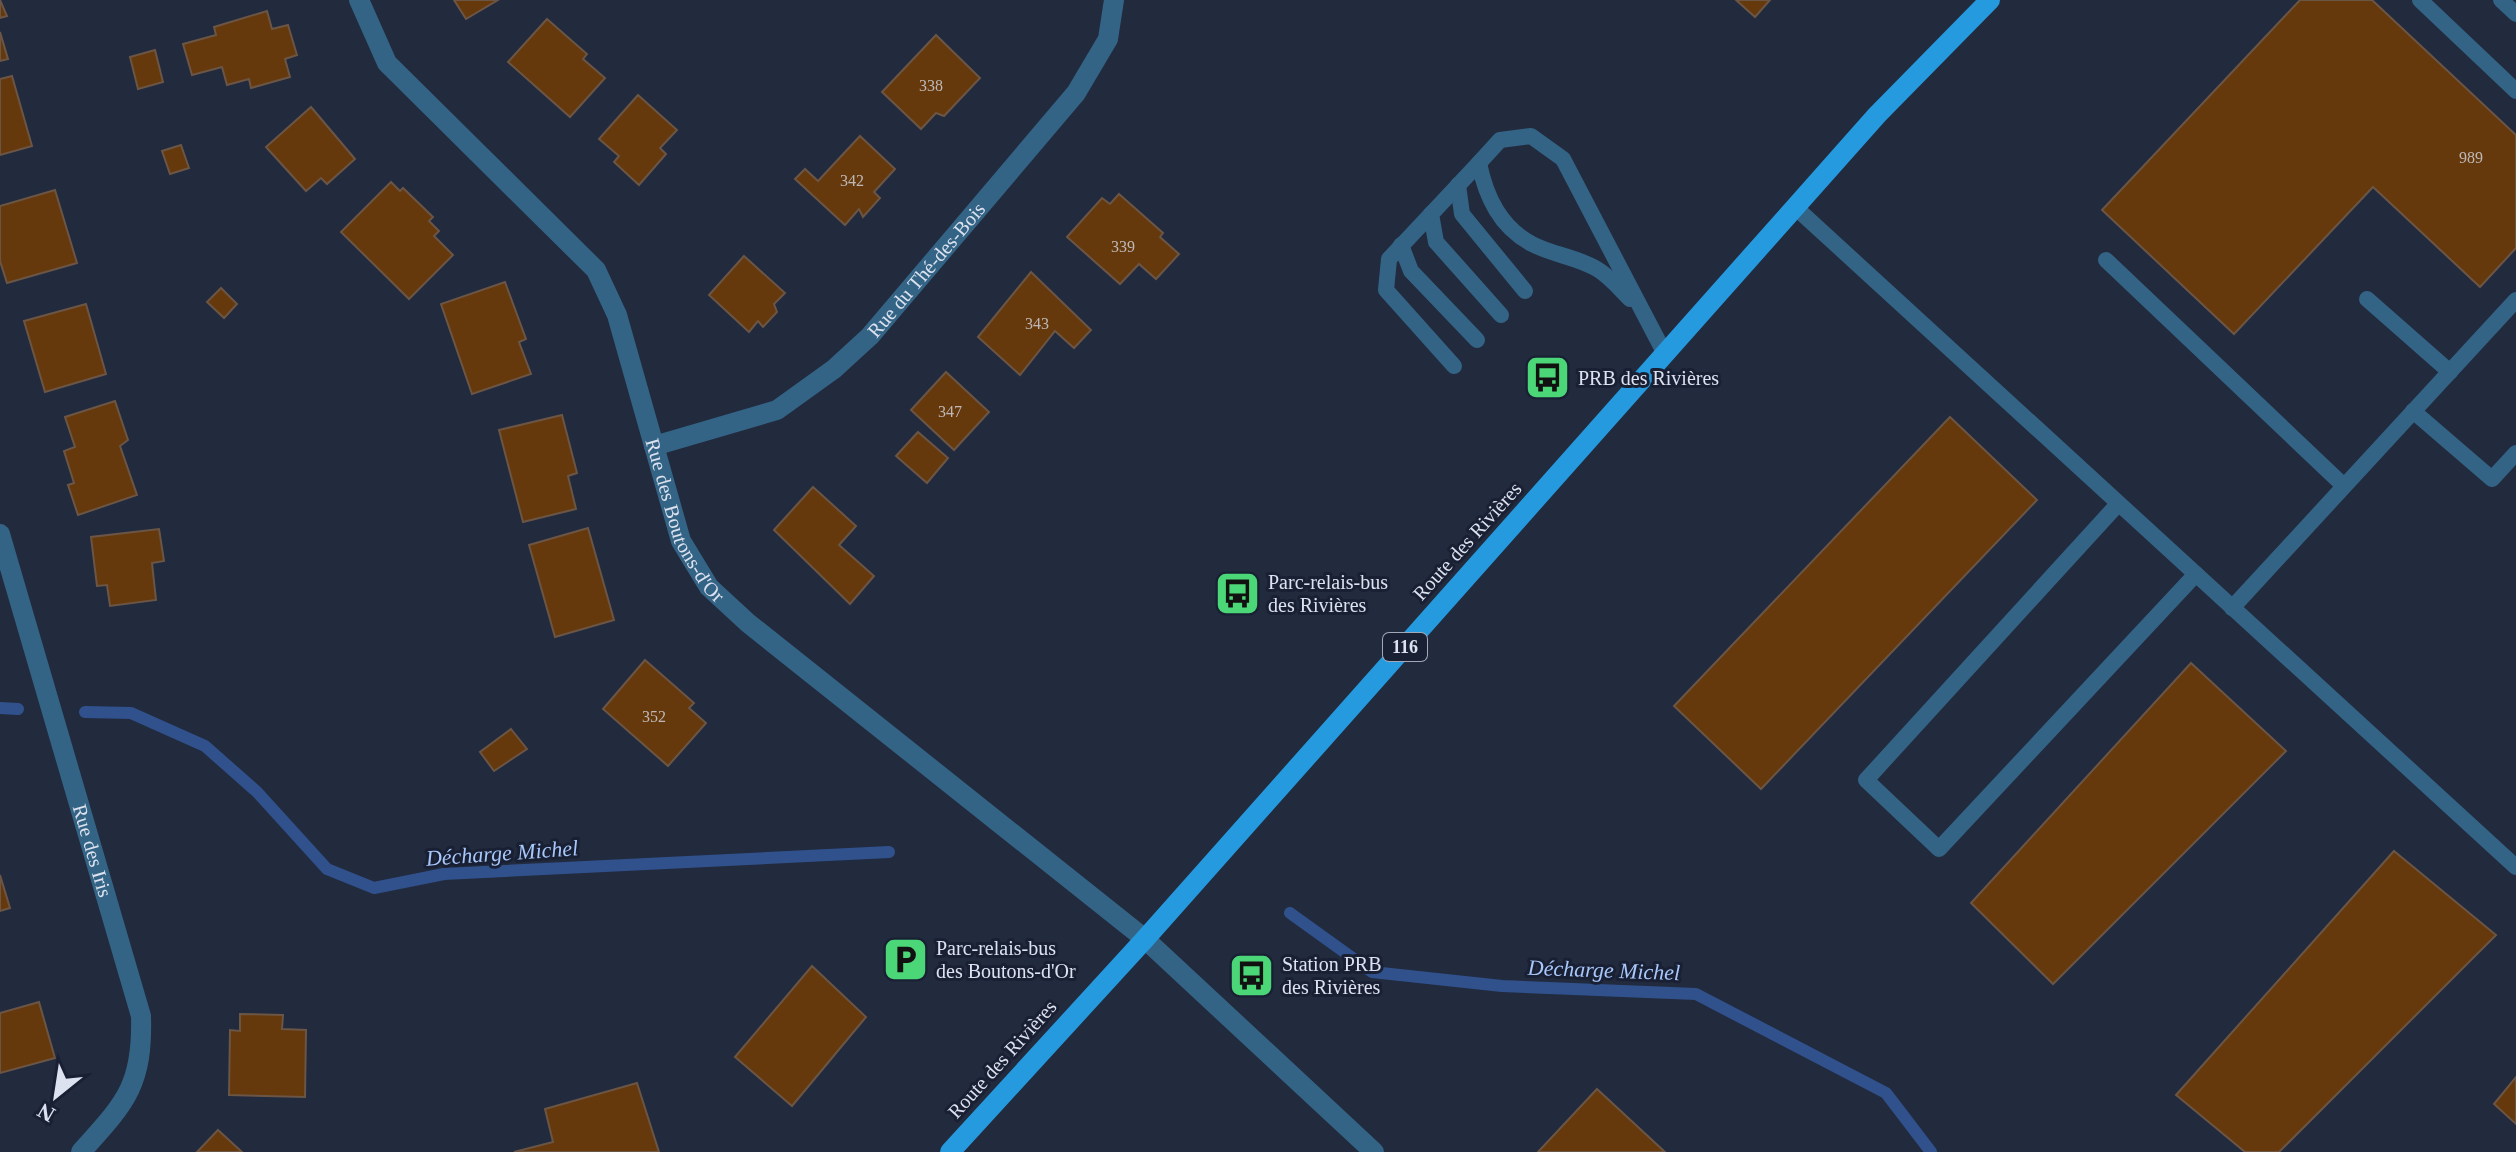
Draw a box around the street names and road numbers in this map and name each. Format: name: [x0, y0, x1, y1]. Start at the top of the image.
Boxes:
street label: Rue du Thé-des-Bois: [863, 198, 990, 342]
street label: Rue des Boutons-d'Or: [641, 436, 729, 607]
street label: Route des Rivières: [1408, 477, 1526, 605]
road number: 116: [1383, 633, 1427, 661]
street label: Rue des Iris: [69, 802, 117, 900]
street label: Route des Rivières: [943, 995, 1061, 1123]

